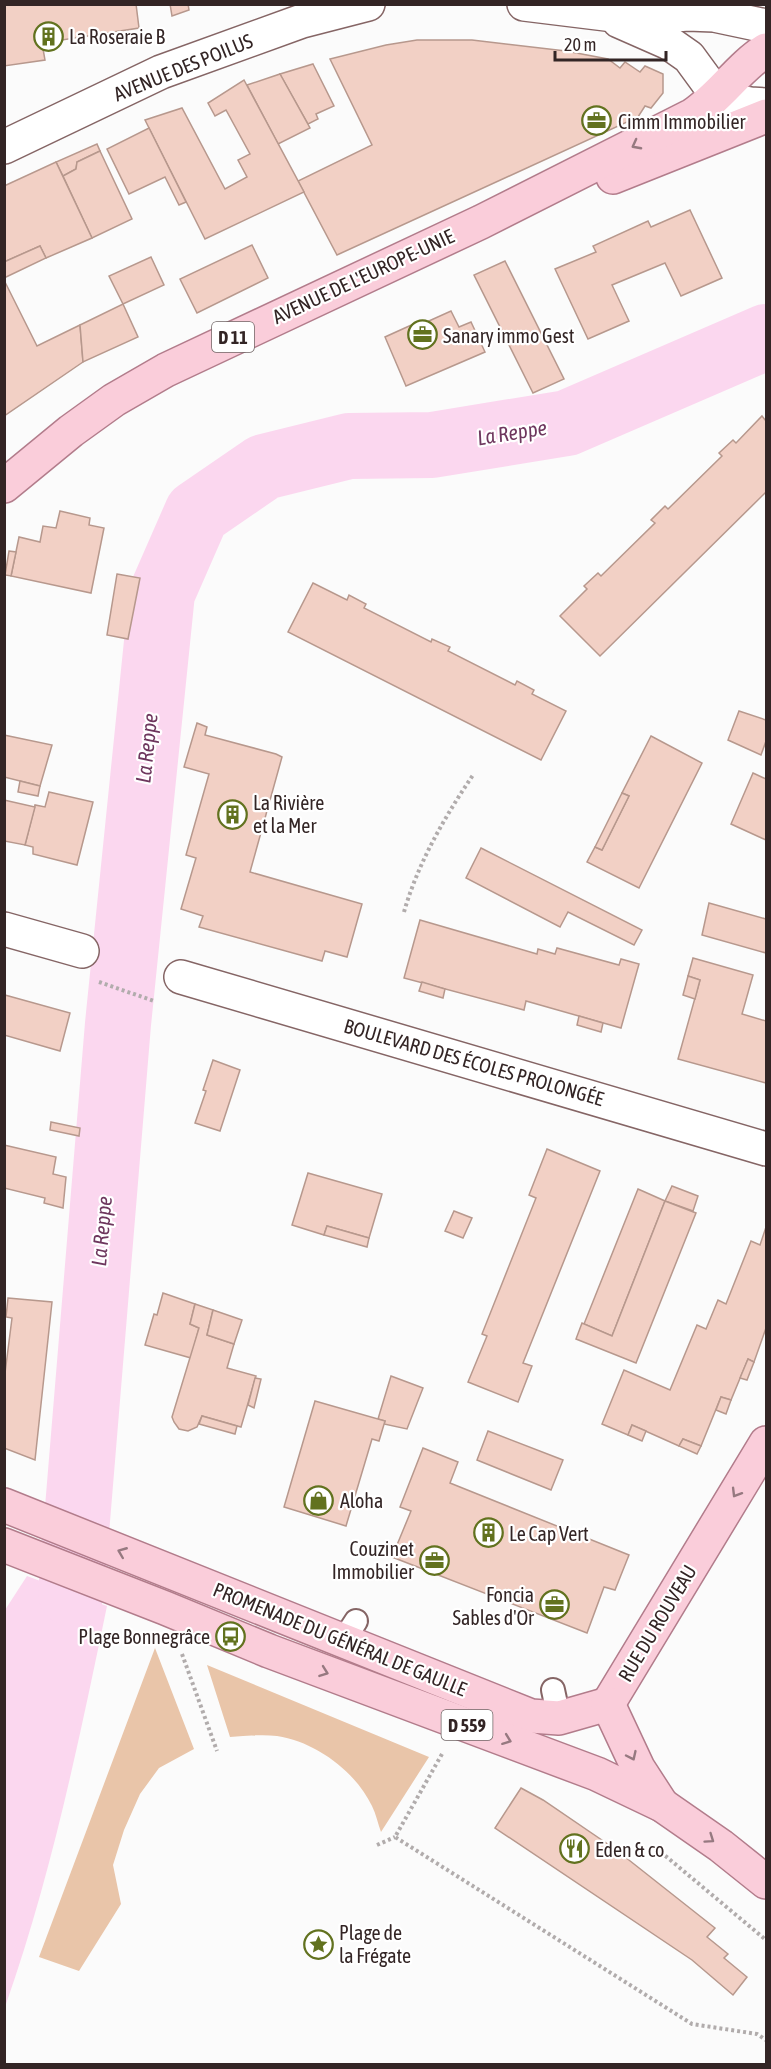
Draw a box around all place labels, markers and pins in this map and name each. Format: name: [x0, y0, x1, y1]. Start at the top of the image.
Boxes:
building icon: La Roseraie B: [32, 20, 64, 52]
place label: La Roseraie B: [69, 25, 166, 48]
office icon: Cimm Immobilier: [581, 105, 613, 137]
place label: Cimm Immobilier: [618, 110, 746, 133]
office icon: Sanary immo Gest: [406, 319, 438, 351]
place label: Sanary immo Gest: [443, 324, 575, 347]
place label: La Rivière et la Mer: [253, 791, 324, 837]
building icon: La Rivière et la Mer: [216, 798, 248, 830]
shop icon: Aloha: [303, 1484, 335, 1516]
place label: Aloha: [340, 1489, 383, 1512]
building icon: Le Cap Vert: [472, 1517, 504, 1549]
place label: Le Cap Vert: [509, 1522, 589, 1545]
place label: Couzinet Immobilier: [332, 1537, 415, 1583]
office icon: Couzinet Immobilier: [419, 1544, 451, 1576]
place label: Foncia Sables d'Or: [453, 1583, 535, 1629]
office icon: Foncia Sables d'Or: [539, 1589, 571, 1621]
bus stop icon: Plage Bonnegrâce: [215, 1620, 247, 1652]
place label: Plage Bonnegrâce: [78, 1625, 210, 1648]
restaurant icon: Eden & co: [558, 1833, 590, 1865]
place label: Eden & co: [595, 1838, 664, 1861]
place label: Plage de la Frégate: [339, 1921, 411, 1967]
place icon: Plage de la Frégate: [302, 1928, 334, 1960]

